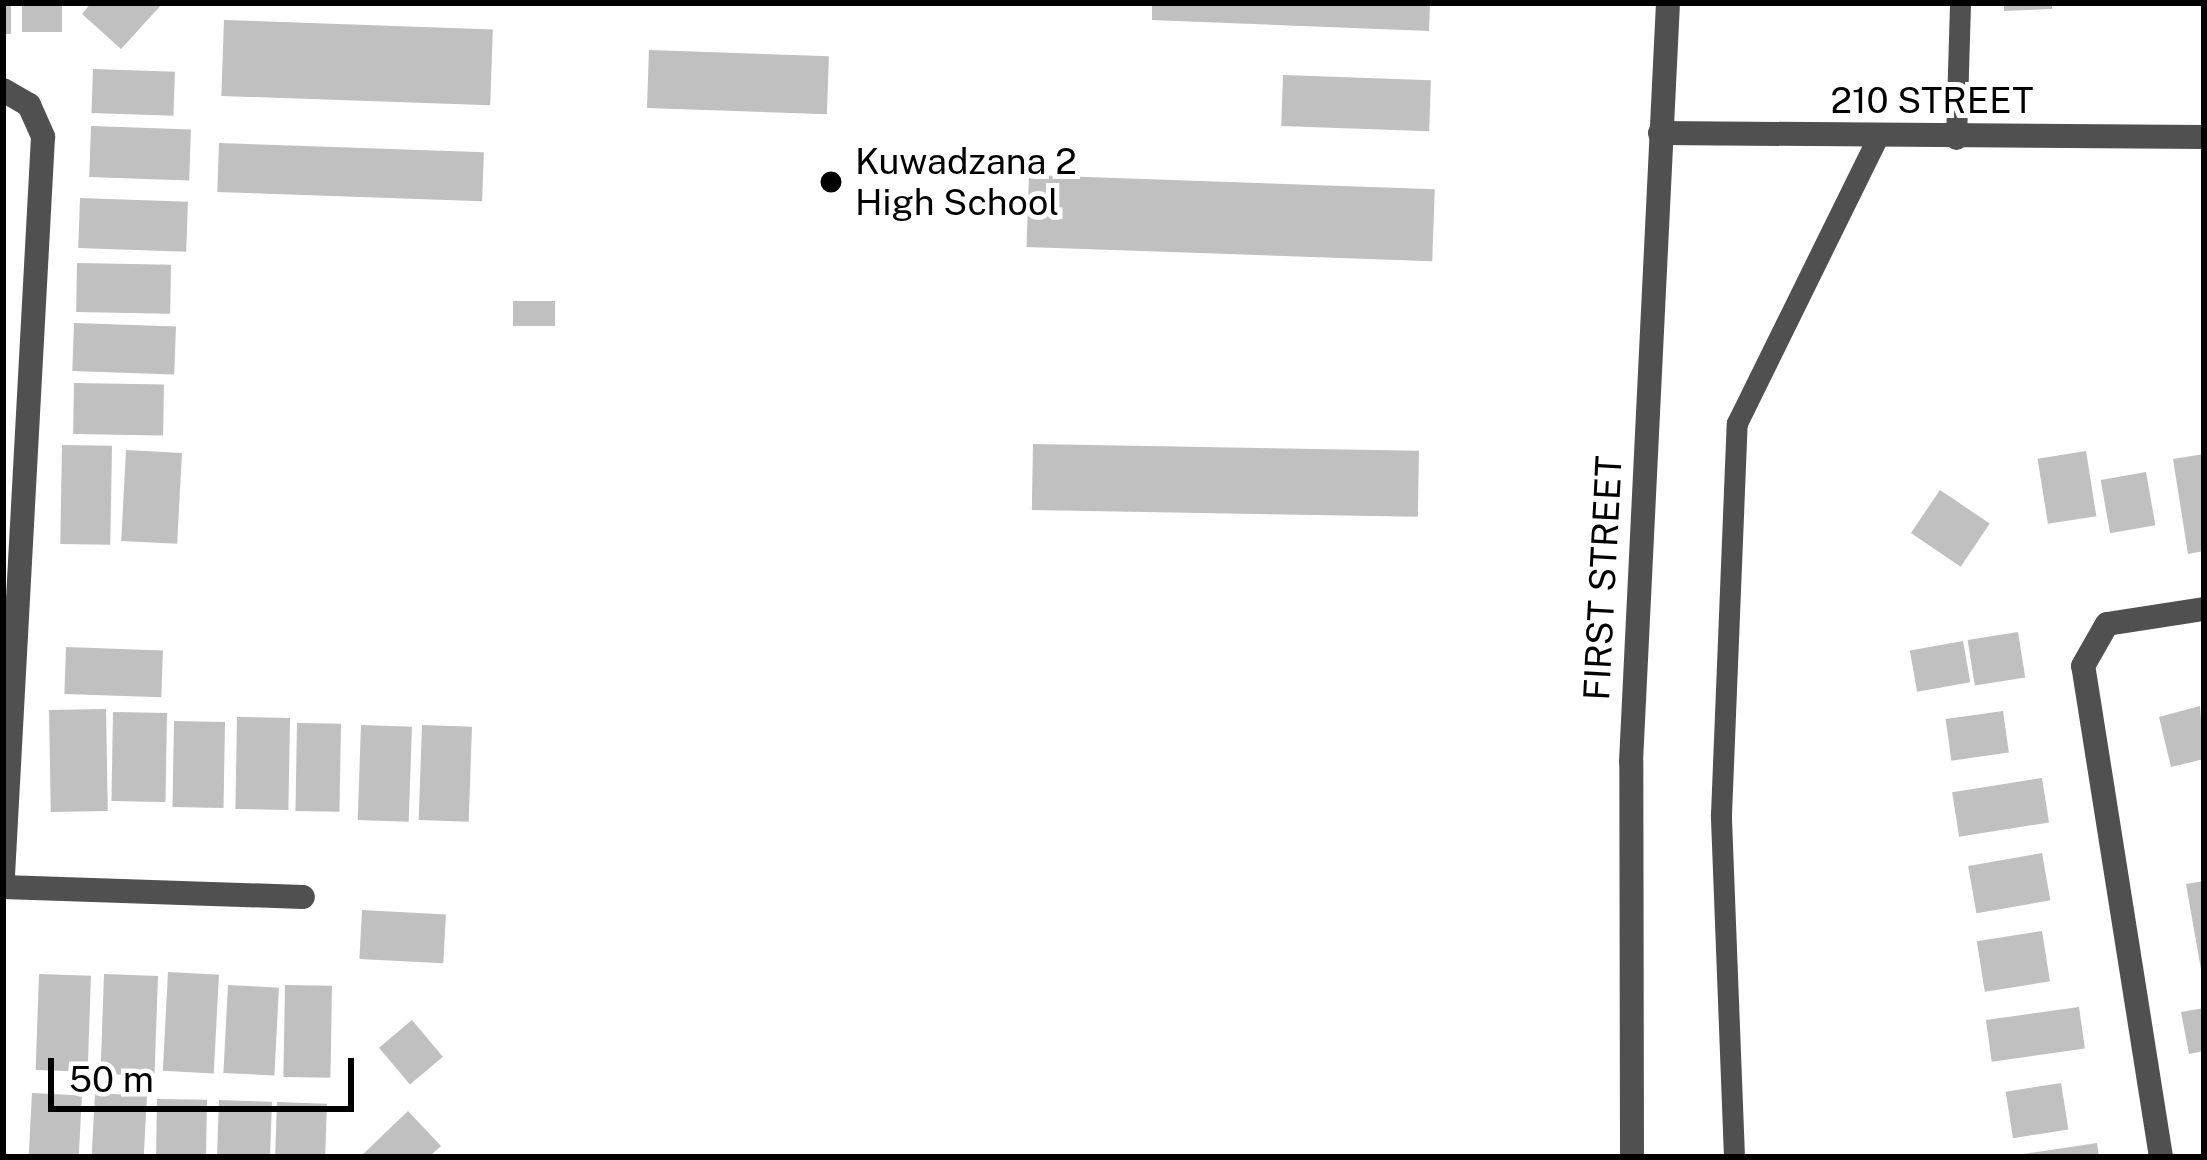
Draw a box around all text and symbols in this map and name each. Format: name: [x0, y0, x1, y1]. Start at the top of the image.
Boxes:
street label: 210 STREET: [1830, 79, 2034, 123]
place label: Kuwadzana 2 High School: [855, 139, 1077, 224]
marker: Kuwadzana 2 High School: [818, 169, 844, 195]
street label: FIRST STREET: [1575, 455, 1631, 701]
scale bar: [54, 1034, 360, 1108]
text: 50 m: [69, 1058, 154, 1100]

